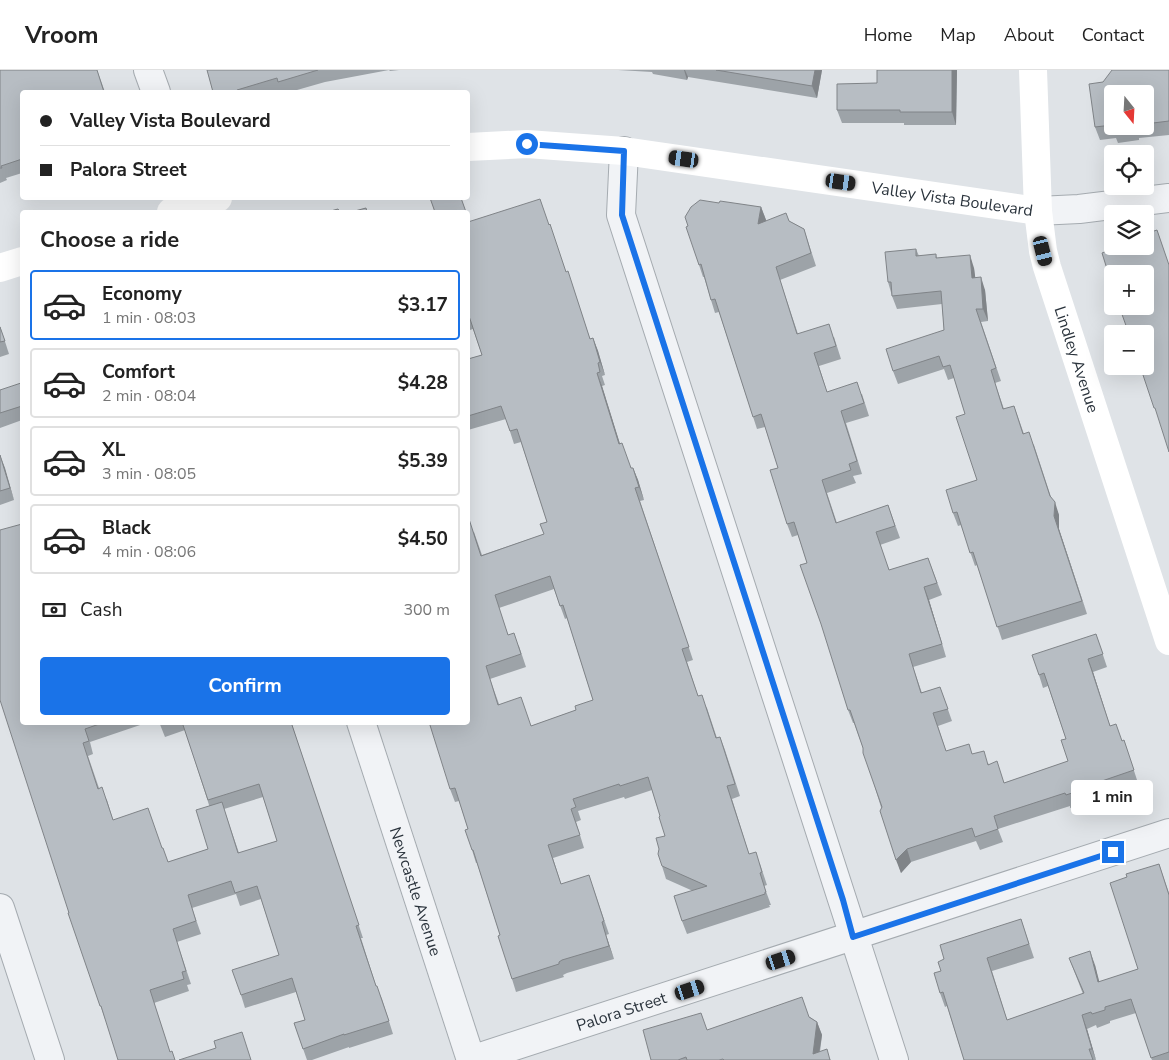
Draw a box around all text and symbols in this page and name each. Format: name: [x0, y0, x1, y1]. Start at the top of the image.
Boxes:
text: Vroom: [25, 19, 99, 51]
text: Home: [864, 23, 912, 47]
text: Map: [940, 23, 976, 47]
text: About: [1004, 23, 1054, 47]
text: Contact: [1082, 23, 1144, 47]
north arrow: [1104, 85, 1154, 135]
map controls: [1104, 85, 1154, 375]
text: Valley Vista Boulevard: [70, 108, 271, 134]
route start: [516, 133, 538, 155]
button: locate: [1104, 145, 1154, 195]
car: [668, 149, 699, 169]
text: Palora Street: [70, 157, 186, 183]
car: [825, 172, 856, 192]
street label: Valley Vista Boulevard: [869, 177, 1034, 222]
button: layers: [1104, 205, 1154, 255]
text: Choose a ride: [40, 225, 179, 255]
car: [1032, 235, 1053, 267]
button: +: [1104, 265, 1154, 315]
text: Economy: [102, 281, 182, 307]
icon: car: [42, 283, 87, 328]
text: $3.17: [398, 292, 448, 318]
street label: Lindley Avenue: [1049, 304, 1104, 416]
text: 1 min · 08:03: [102, 307, 196, 329]
button: −: [1104, 325, 1154, 375]
text: Comfort: [102, 359, 175, 385]
icon: car: [42, 361, 87, 406]
text: $4.28: [398, 370, 448, 396]
text: 2 min · 08:04: [102, 385, 196, 407]
text: XL: [102, 437, 125, 463]
icon: car: [42, 439, 87, 484]
text: $5.39: [398, 448, 448, 474]
text: 3 min · 08:05: [102, 463, 196, 485]
text: Black: [102, 515, 151, 541]
icon: car: [42, 517, 87, 562]
text: $4.50: [398, 526, 448, 552]
text: 4 min · 08:06: [102, 541, 196, 563]
icon: cash: [40, 596, 68, 624]
text: Cash: [80, 597, 122, 623]
text: 300 m: [403, 599, 450, 621]
button: Confirm: [40, 657, 450, 715]
callout: 1 min: [1072, 780, 1154, 814]
text: 1 min: [1091, 786, 1133, 808]
street label: Newcastle Avenue: [384, 824, 446, 959]
route end: [1102, 841, 1124, 863]
car: [764, 948, 797, 972]
car: [673, 978, 706, 1002]
street label: Palora Street: [574, 987, 670, 1037]

